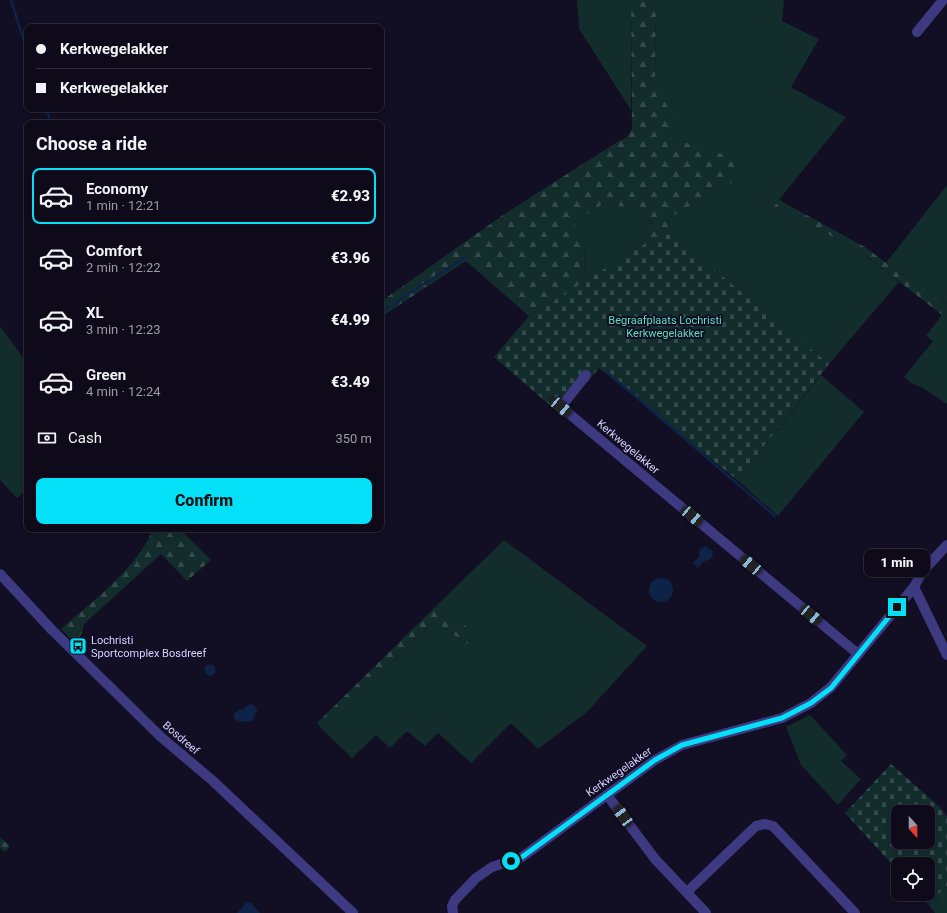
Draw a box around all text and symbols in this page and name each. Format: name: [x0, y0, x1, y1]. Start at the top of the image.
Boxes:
text: Kerkwegelakker: [60, 40, 168, 58]
text: Kerkwegelakker: [60, 79, 168, 97]
text: Choose a ride: [36, 133, 147, 154]
icon: car: [38, 178, 74, 214]
text: Economy: [86, 180, 148, 198]
text: €2.93: [331, 187, 370, 205]
text: 1 min · 12:21: [86, 198, 161, 213]
icon: car: [38, 240, 74, 276]
text: Comfort: [86, 242, 142, 260]
text: €3.96: [331, 249, 370, 267]
text: 2 min · 12:22: [86, 260, 161, 275]
icon: car: [38, 302, 74, 338]
text: XL: [86, 304, 104, 322]
text: €4.99: [331, 311, 370, 329]
park label: Begraafplaats Lochristi Kerkwegelakker: [608, 314, 722, 340]
text: 3 min · 12:23: [86, 322, 161, 337]
icon: car: [38, 364, 74, 400]
text: Green: [86, 366, 126, 384]
text: €3.49: [331, 373, 370, 391]
text: 4 min · 12:24: [86, 384, 161, 399]
car: [548, 395, 574, 419]
street label: Kerkwegelakker: [594, 417, 662, 477]
icon: cash: [36, 427, 58, 449]
text: Cash: [68, 429, 102, 447]
text: 350 m: [335, 431, 372, 446]
button: Confirm: [36, 478, 372, 524]
car: [679, 504, 705, 528]
callout: 1 min: [864, 549, 930, 577]
car: [738, 553, 764, 577]
text: 1 min: [881, 555, 913, 570]
route end: [888, 598, 906, 616]
car: [798, 603, 824, 627]
place label: Lochristi Sportcomplex Bosdreef: [91, 634, 206, 660]
bus stop icon: Lochristi Sportcomplex Bosdreef: [68, 636, 88, 656]
street label: Bosdreef: [160, 719, 202, 757]
street label: Kerkwegelakker: [584, 744, 655, 799]
car: [611, 803, 635, 829]
north arrow: [891, 805, 935, 849]
map controls: [891, 805, 935, 901]
route start: [502, 852, 520, 870]
button: locate: [891, 857, 935, 901]

